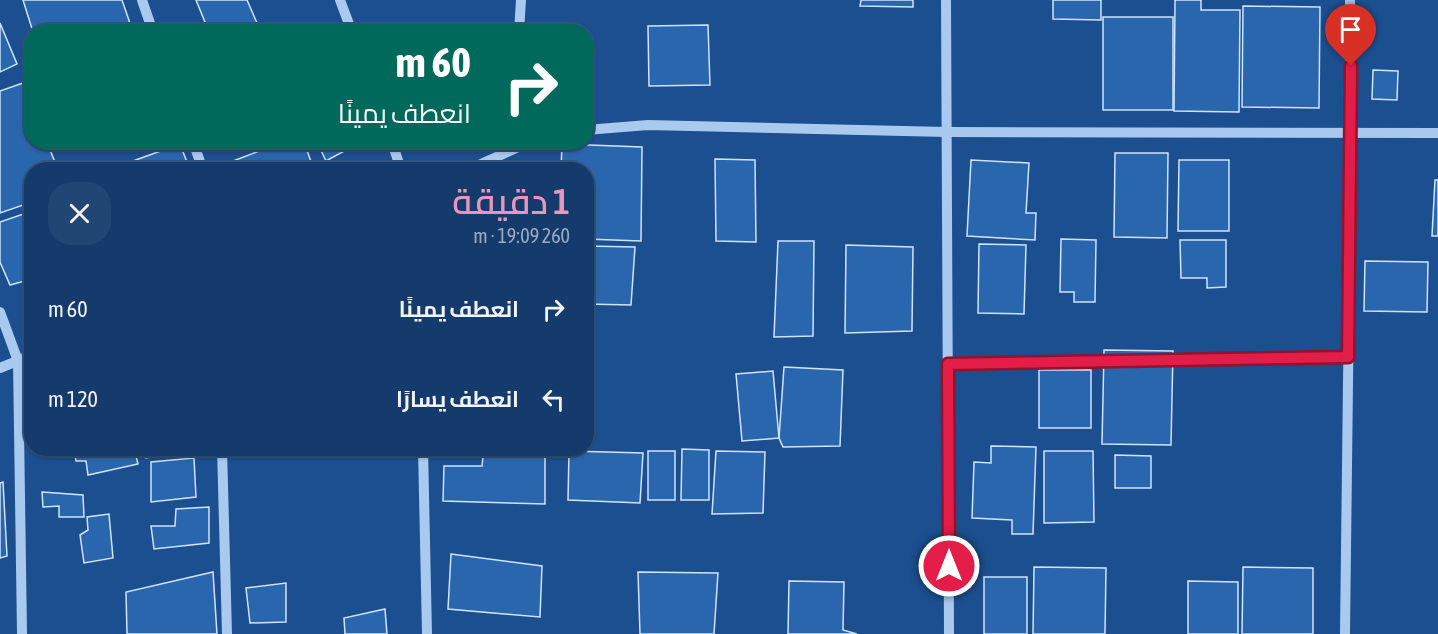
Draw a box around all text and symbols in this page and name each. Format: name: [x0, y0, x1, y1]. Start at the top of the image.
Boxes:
pin: [1325, 4, 1376, 66]
icon: arrive: [1334, 13, 1367, 46]
text: 60 m: [396, 38, 471, 86]
icon: right: [492, 48, 570, 126]
text: انعطف يمينًا: [338, 98, 471, 129]
text: 1 دقيقة: [452, 180, 570, 222]
button: close: [48, 182, 111, 245]
text: 260 m · 19:09: [473, 224, 570, 247]
icon: right: [537, 293, 570, 326]
text: 60 m: [48, 296, 88, 322]
text: انعطف يمينًا: [399, 296, 519, 322]
icon: left: [537, 383, 570, 416]
text: 120 m: [48, 386, 98, 412]
text: انعطف يسارًا: [396, 386, 519, 412]
position arrow: [917, 534, 981, 598]

